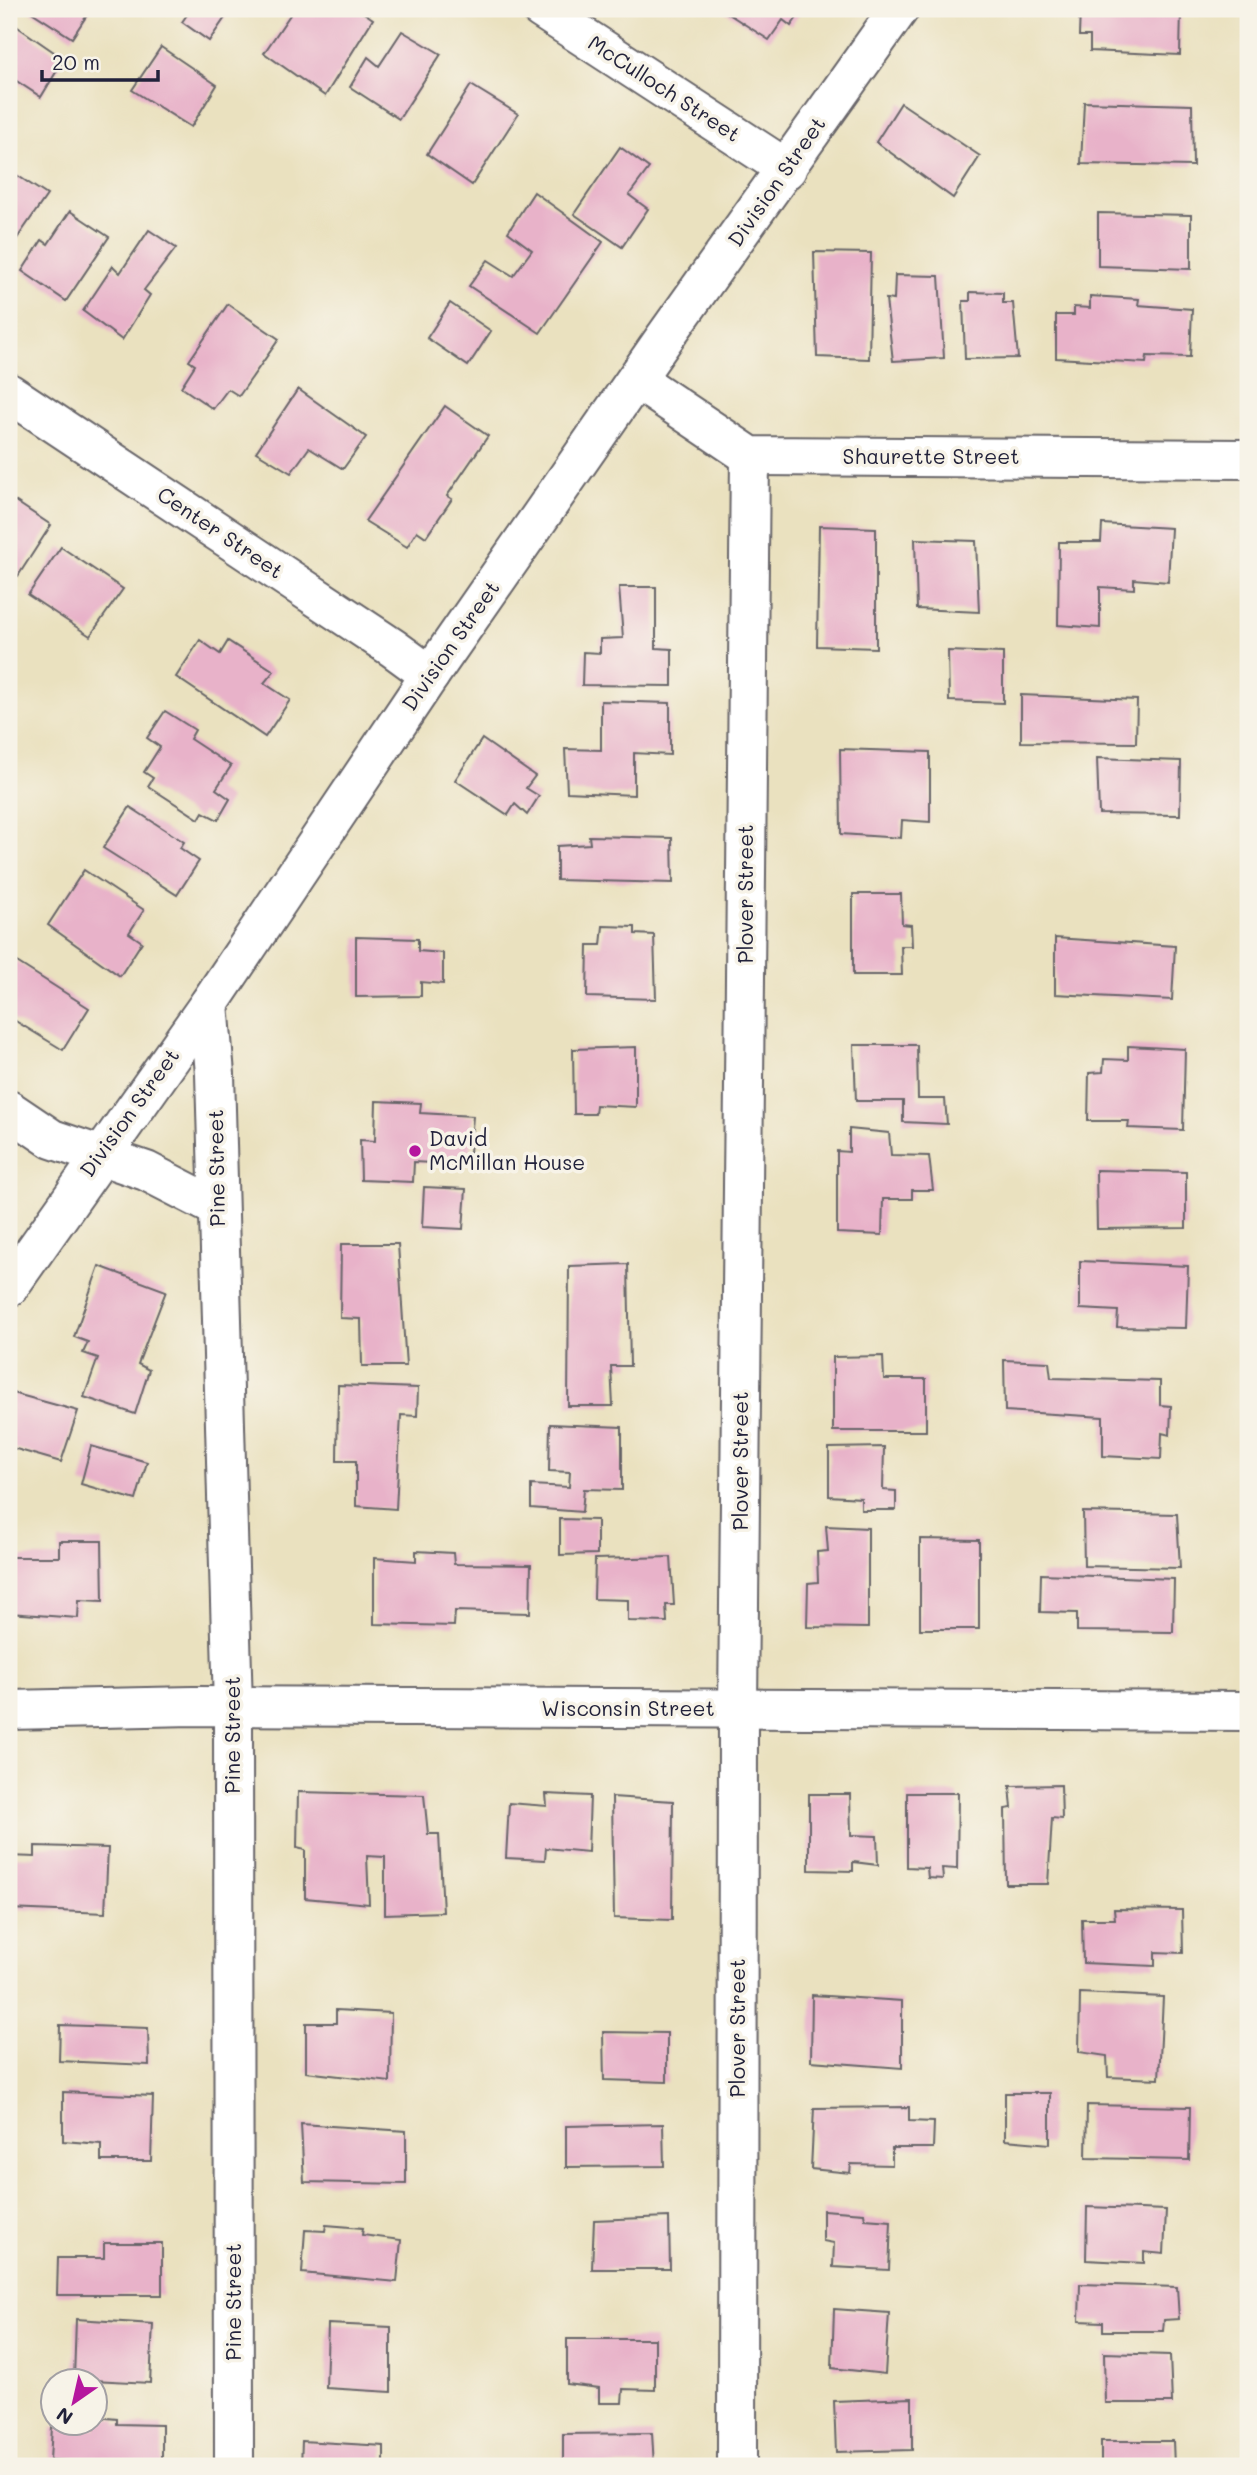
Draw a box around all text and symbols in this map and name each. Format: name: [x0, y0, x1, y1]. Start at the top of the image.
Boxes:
street label: McCulloch Street: [584, 28, 746, 147]
scale bar: [42, 38, 158, 82]
text: 20 m: [52, 48, 100, 75]
street label: Division Street: [721, 111, 831, 251]
street label: Shaurette Street: [843, 442, 1019, 469]
street label: Center Street: [153, 480, 289, 584]
street label: Division Street: [395, 575, 505, 715]
street label: Plover Street: [731, 825, 758, 963]
street label: Division Street: [73, 1042, 185, 1182]
street label: Pine Street: [201, 1109, 230, 1227]
place label: David McMillan House: [429, 1124, 585, 1175]
marker: David McMillan House: [407, 1143, 423, 1159]
street label: Plover Street: [726, 1392, 753, 1530]
street label: Pine Street: [218, 1676, 245, 1794]
street label: Wisconsin Street: [541, 1694, 715, 1721]
street label: Plover Street: [723, 1959, 750, 2097]
street label: Pine Street: [219, 2243, 246, 2361]
north arrow: [38, 2366, 108, 2436]
text: N: [51, 2402, 77, 2431]

